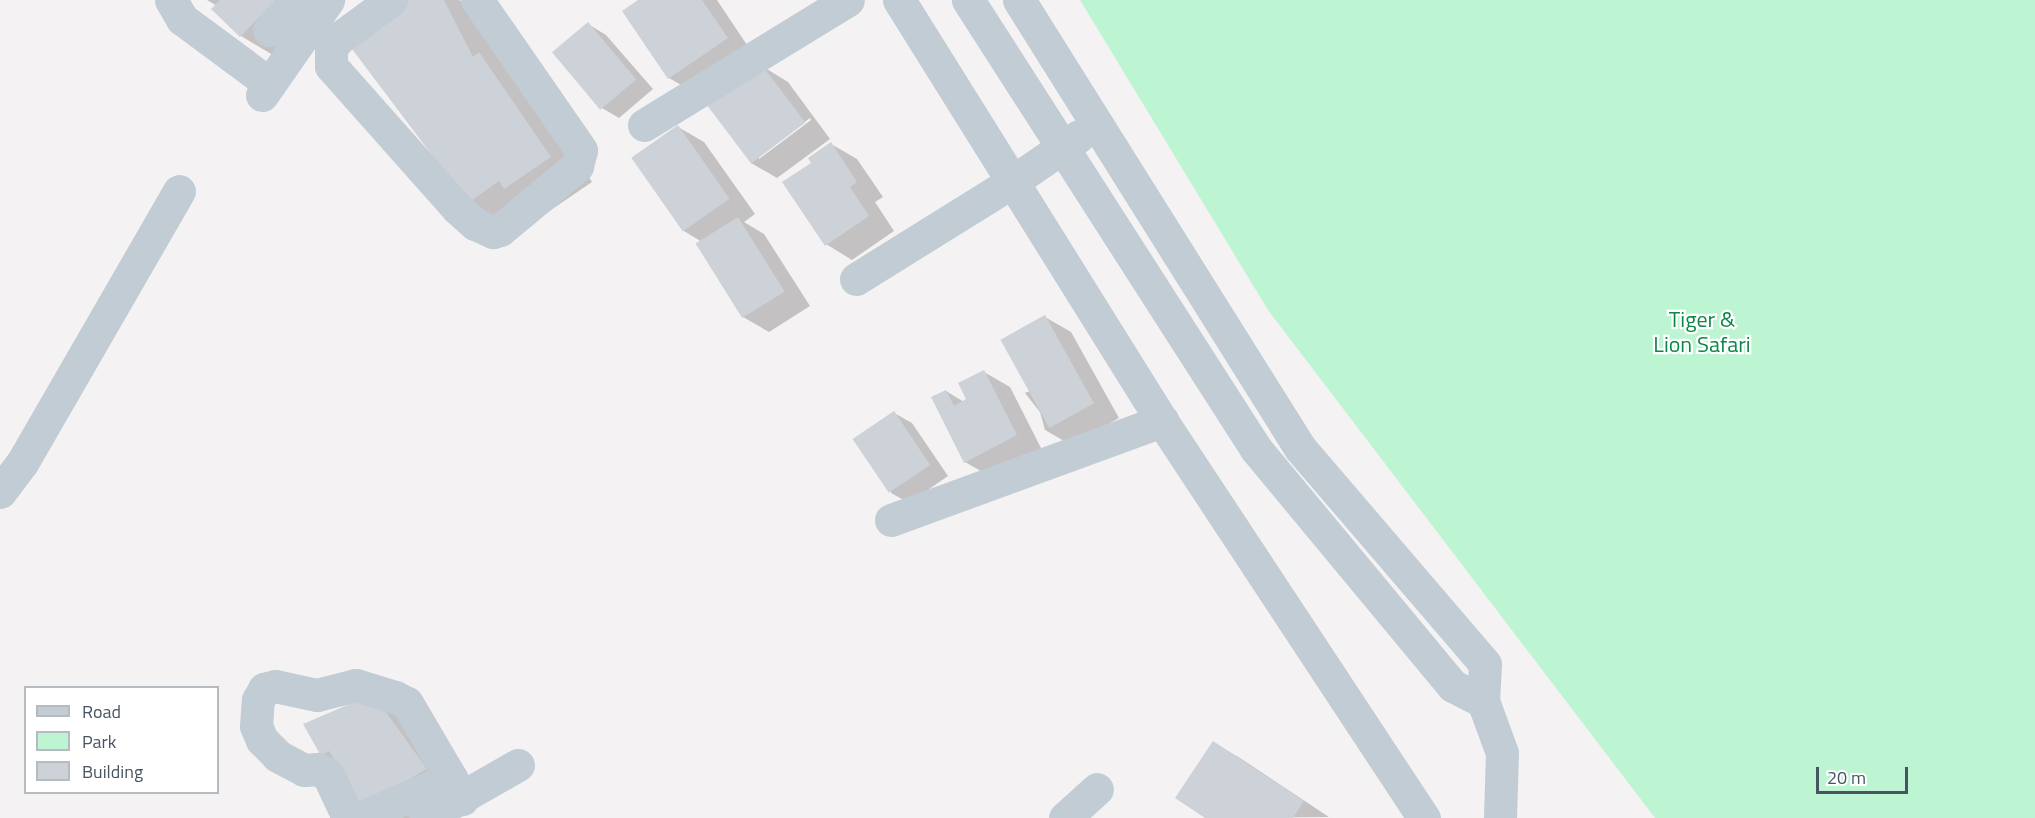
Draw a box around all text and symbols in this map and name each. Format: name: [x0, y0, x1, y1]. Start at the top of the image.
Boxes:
park label: Tiger & Lion Safari: [1653, 306, 1751, 358]
legend: [24, 686, 219, 794]
text: Road: [82, 698, 121, 725]
text: Park: [82, 728, 116, 755]
scale bar: [1819, 755, 1910, 793]
text: Building: [82, 758, 143, 785]
text: 20 m: [1827, 764, 1866, 791]

